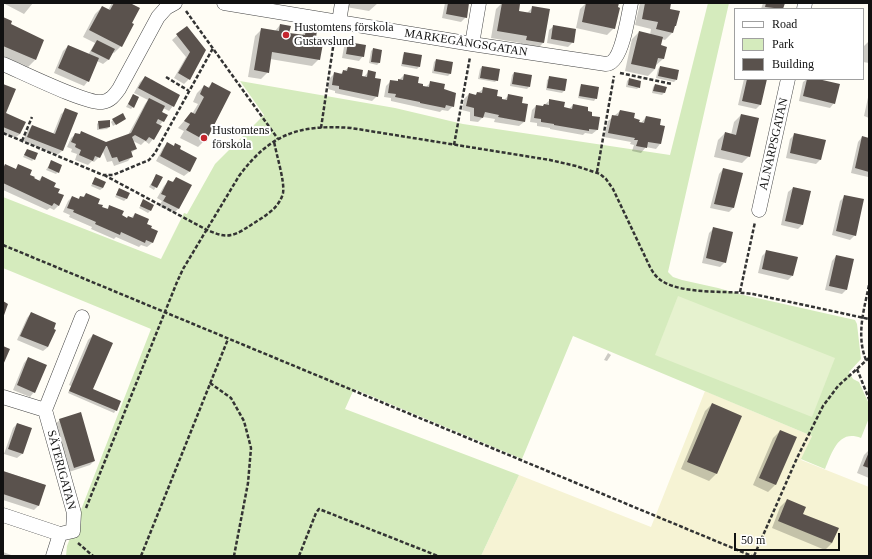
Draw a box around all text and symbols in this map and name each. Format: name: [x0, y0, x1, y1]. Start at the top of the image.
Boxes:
legend: [734, 8, 864, 80]
text: Road: [772, 17, 797, 31]
place label: Hustomtens förskola Gustavslund: [294, 21, 394, 49]
street label: MARKEGÅNGSGATAN: [403, 26, 529, 60]
marker: Hustomtens förskola Gustavslund: [281, 30, 291, 40]
text: Park: [772, 37, 794, 51]
text: Building: [772, 57, 814, 71]
street label: ALNARPSGATAN: [756, 96, 792, 192]
place label: Hustomtens förskola: [212, 124, 269, 152]
marker: Hustomtens förskola: [199, 133, 209, 143]
street label: SÄTERIGATAN: [43, 429, 79, 511]
scale bar: [736, 525, 842, 551]
text: 50 m: [741, 533, 765, 547]

